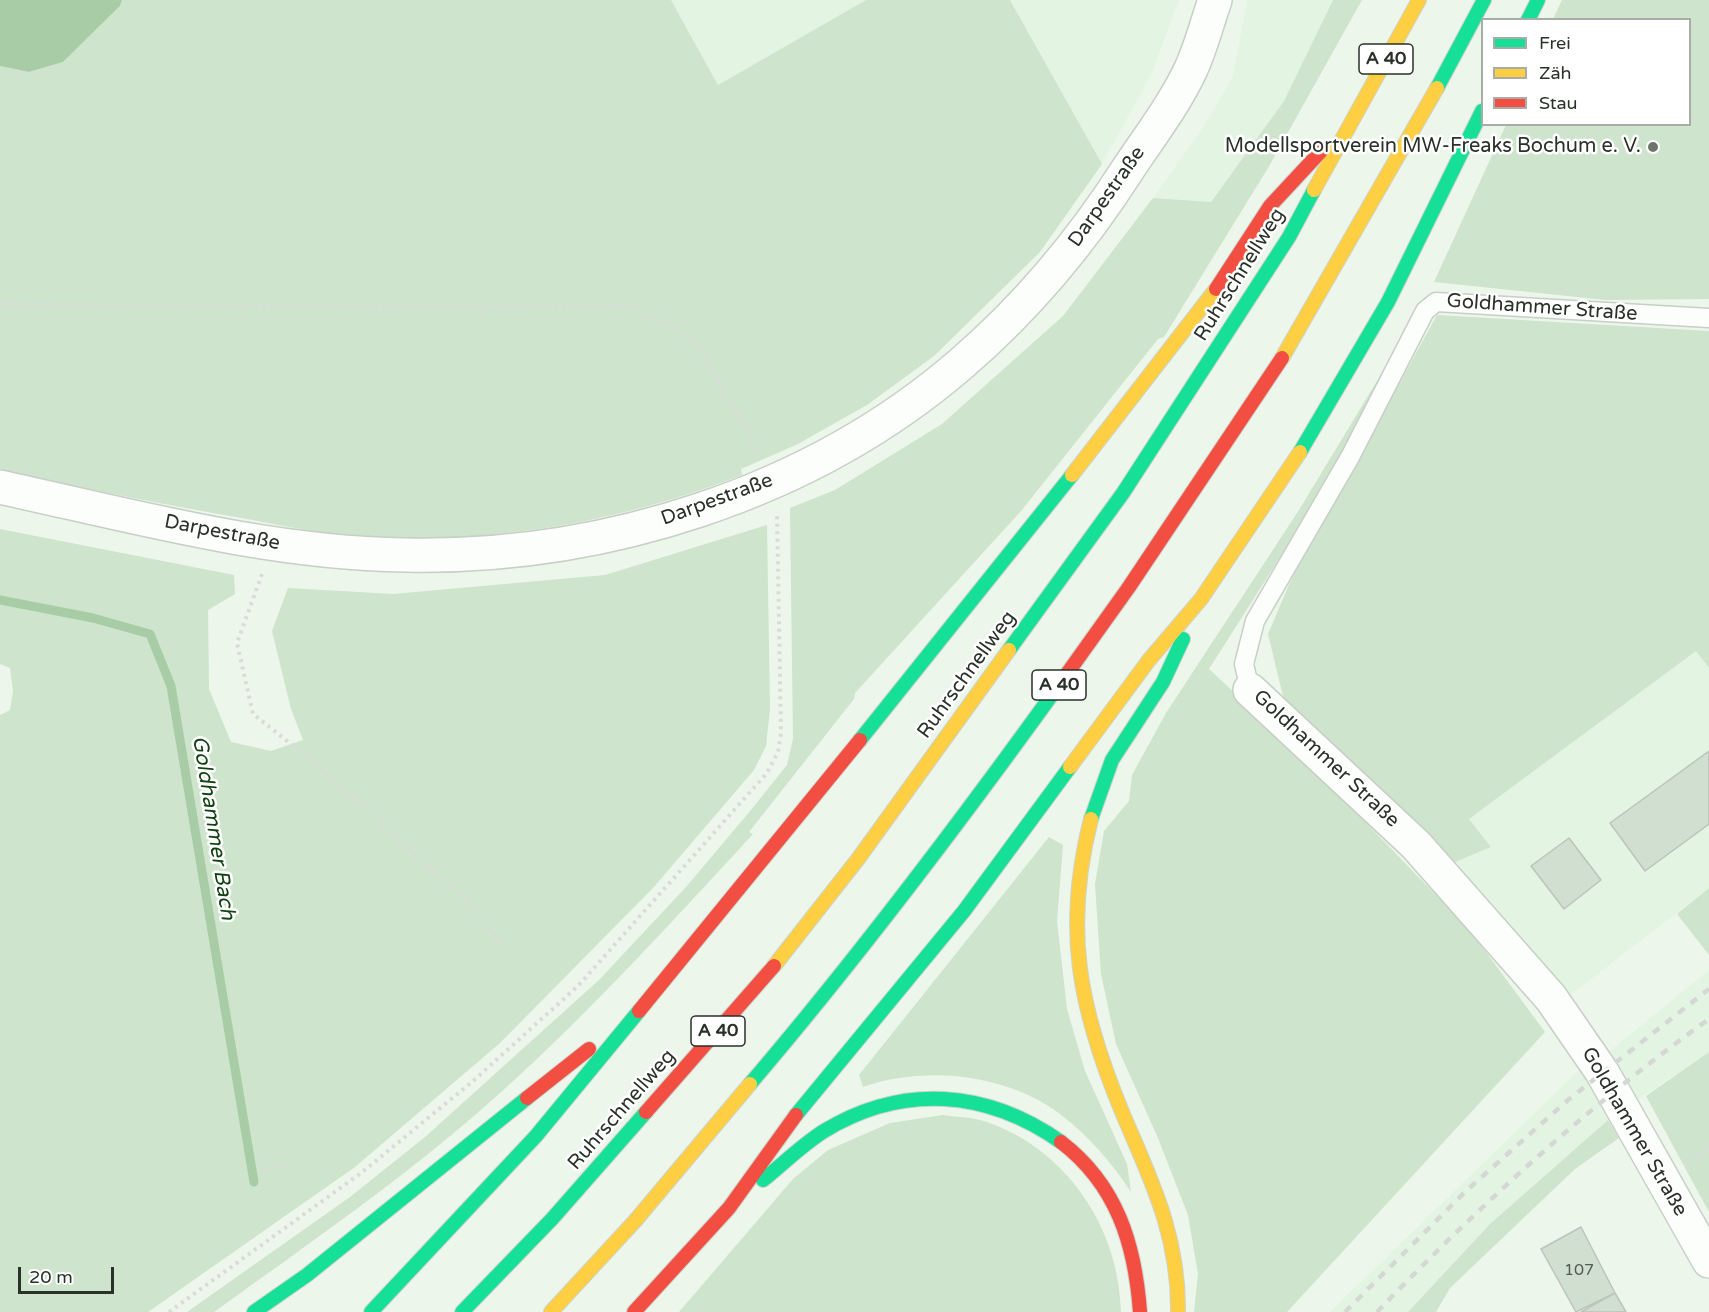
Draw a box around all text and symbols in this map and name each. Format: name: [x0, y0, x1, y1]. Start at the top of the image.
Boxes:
legend: [1481, 18, 1691, 126]
text: Frei: [1539, 32, 1571, 54]
road number: A 40: [1359, 44, 1413, 74]
text: Zäh: [1539, 62, 1572, 84]
text: Stau: [1539, 92, 1578, 114]
place label: Modellsportverein MW-Freaks Bochum e. V.: [1225, 135, 1641, 159]
marker: Modellsportverein MW-Freaks Bochum e. V.: [1646, 140, 1660, 154]
street label: Darpestraße: [1064, 142, 1150, 252]
street label: Ruhrschnellweg: [1190, 204, 1290, 346]
street label: Goldhammer Straße: [1446, 289, 1638, 327]
street label: Darpestraße: [658, 469, 776, 531]
street label: Darpestraße: [162, 510, 282, 556]
street label: Ruhrschnellweg: [913, 607, 1021, 743]
road number: A 40: [1032, 670, 1086, 700]
street label: Goldhammer Straße: [1248, 685, 1404, 833]
water label: Goldhammer Bach: [186, 734, 240, 922]
road number: A 40: [691, 1016, 745, 1046]
street label: Goldhammer Straße: [1576, 1043, 1692, 1221]
street label: Ruhrschnellweg: [563, 1045, 681, 1175]
scale bar: [21, 1255, 117, 1293]
house number: 107: [1564, 1261, 1594, 1281]
text: 20 m: [29, 1266, 73, 1288]

